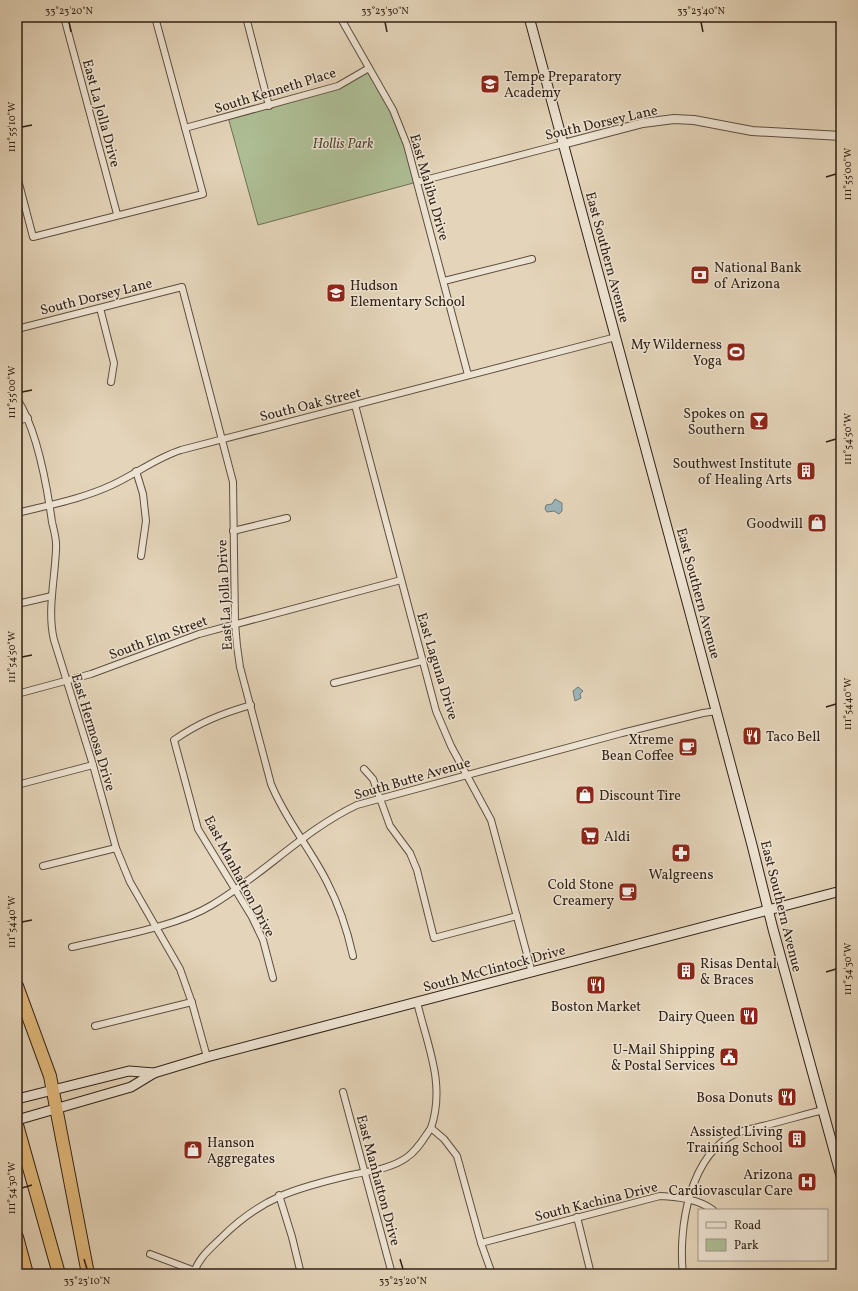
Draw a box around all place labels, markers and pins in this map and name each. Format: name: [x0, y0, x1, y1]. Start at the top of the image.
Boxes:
place label: Tempe Preparatory Academy: [504, 68, 622, 103]
school or university icon: Tempe Preparatory Academy: [479, 73, 501, 95]
place label: National Bank of Arizona: [714, 259, 802, 294]
bank icon: National Bank of Arizona: [689, 264, 711, 286]
place label: Hudson Elementary School: [350, 277, 465, 312]
school or university icon: Hudson Elementary School: [325, 282, 347, 304]
place label: My Wilderness Yoga: [631, 336, 722, 371]
sports icon: My Wilderness Yoga: [725, 341, 747, 363]
place label: Spokes on Southern: [683, 405, 745, 440]
bar icon: Spokes on Southern: [748, 410, 770, 432]
place label: Southwest Institute of Healing Arts: [673, 455, 792, 490]
building icon: Southwest Institute of Healing Arts: [795, 460, 817, 482]
shop icon: Goodwill: [806, 512, 828, 534]
place label: Goodwill: [747, 515, 803, 534]
restaurant icon: Taco Bell: [741, 725, 763, 747]
place label: Taco Bell: [766, 728, 821, 747]
place label: Xtreme Bean Coffee: [601, 731, 674, 766]
cafe icon: Xtreme Bean Coffee: [677, 736, 699, 758]
shop icon: Discount Tire: [574, 784, 596, 806]
place label: Discount Tire: [599, 787, 681, 806]
supermarket icon: Aldi: [579, 825, 601, 847]
place label: Aldi: [604, 828, 630, 847]
pharmacy icon: Walgreens: [670, 842, 692, 864]
place label: Walgreens: [649, 866, 713, 885]
place label: Cold Stone Creamery: [548, 876, 614, 911]
cafe icon: Cold Stone Creamery: [617, 881, 639, 903]
place label: Risas Dental & Braces: [700, 955, 777, 990]
building icon: Risas Dental & Braces: [675, 960, 697, 982]
restaurant icon: Boston Market: [585, 974, 607, 996]
place label: Boston Market: [551, 998, 641, 1017]
restaurant icon: Dairy Queen: [738, 1005, 760, 1027]
place label: Dairy Queen: [658, 1008, 735, 1027]
place label: U-Mail Shipping & Postal Services: [611, 1041, 715, 1076]
public building icon: U-Mail Shipping & Postal Services: [718, 1046, 740, 1068]
restaurant icon: Bosa Donuts: [776, 1086, 798, 1108]
place label: Bosa Donuts: [696, 1089, 773, 1108]
place label: Assisted Living Training School: [687, 1123, 783, 1158]
building icon: Assisted Living Training School: [786, 1128, 808, 1150]
place label: Hanson Aggregates: [207, 1134, 275, 1169]
shop icon: Hanson Aggregates: [182, 1139, 204, 1161]
place label: Arizona Cardiovascular Care: [669, 1166, 793, 1201]
hospital icon: Arizona Cardiovascular Care: [796, 1171, 818, 1193]

